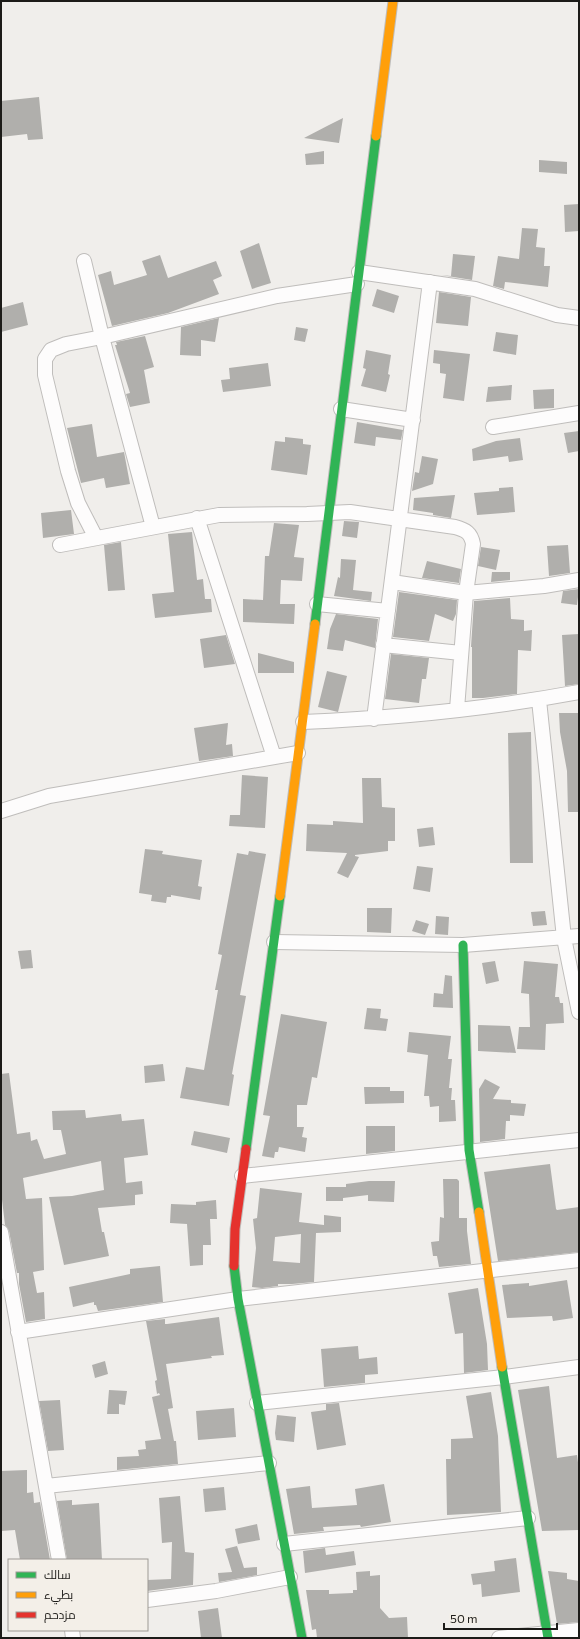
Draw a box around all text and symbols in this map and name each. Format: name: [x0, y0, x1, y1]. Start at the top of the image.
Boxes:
legend: [8, 1559, 148, 1631]
text: سالك: [44, 1567, 71, 1581]
text: بطيء: [44, 1587, 73, 1605]
scale bar: [444, 1605, 557, 1631]
text: مزدحم: [44, 1607, 76, 1623]
text: 50 m: [450, 1611, 478, 1625]

